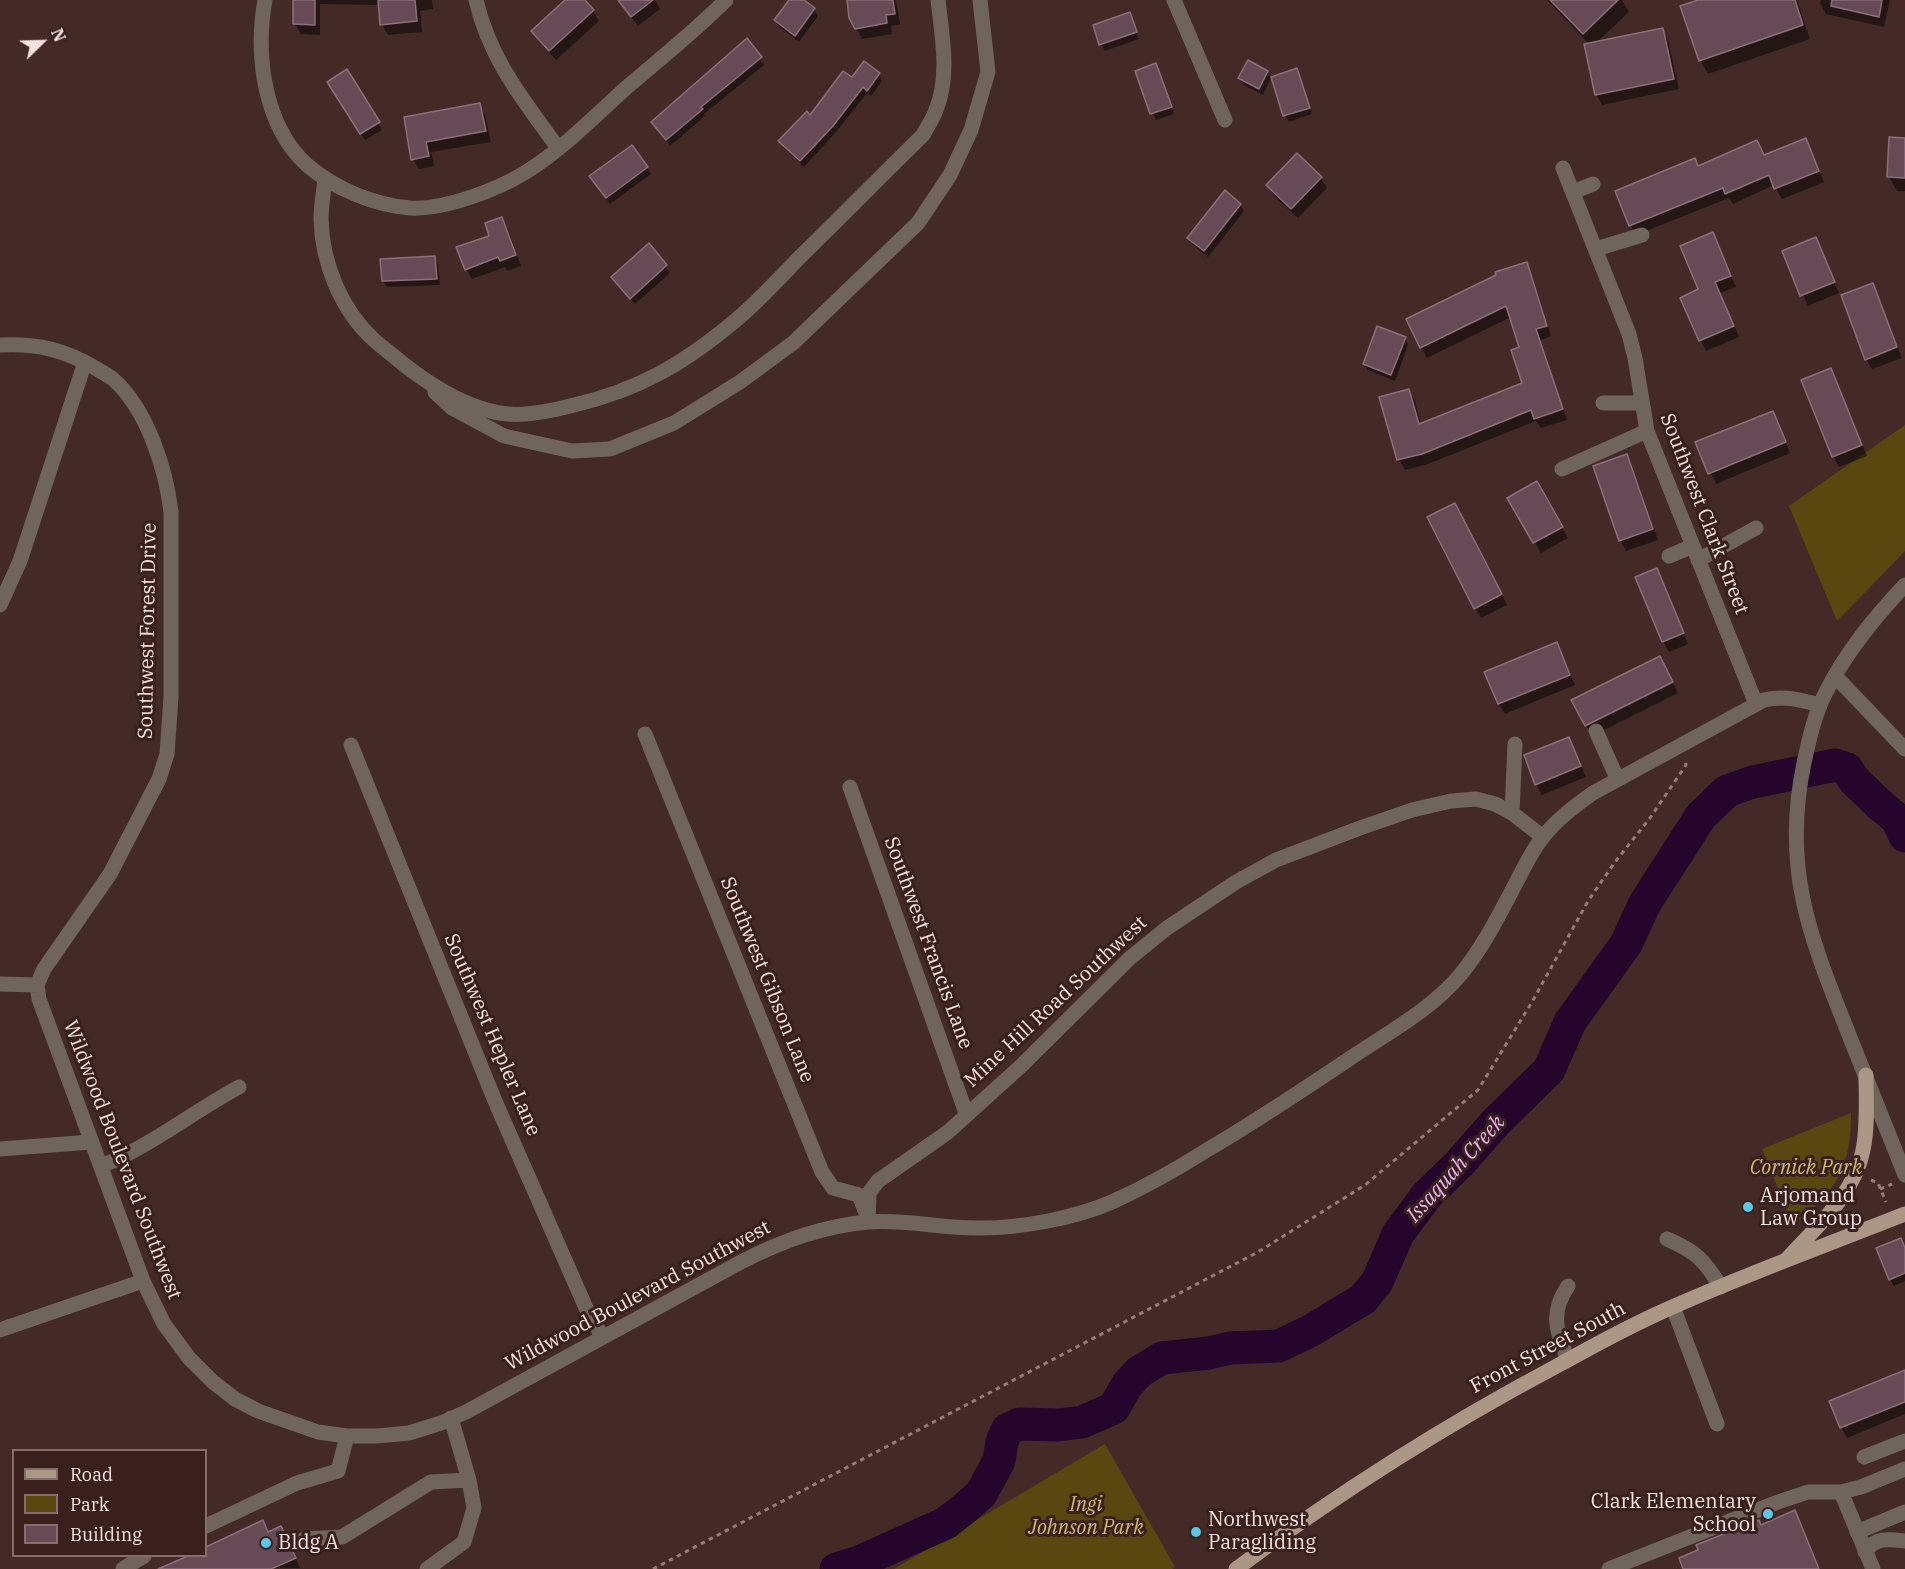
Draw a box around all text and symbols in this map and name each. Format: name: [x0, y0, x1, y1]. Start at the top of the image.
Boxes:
north arrow: [12, 12, 72, 72]
text: N: [47, 25, 70, 45]
street label: Southwest Clark Street: [1655, 410, 1753, 618]
street label: Southwest Forest Drive: [134, 523, 162, 739]
street label: Southwest Francis Lane: [878, 834, 978, 1052]
street label: Southwest Gibson Lane: [715, 874, 819, 1086]
street label: Mine Hill Road Southwest: [960, 911, 1152, 1093]
street label: Southwest Hepler Lane: [438, 930, 546, 1140]
street label: Wildwood Boulevard Southwest: [58, 1017, 186, 1303]
water label: Issaquah Creek: [1402, 1110, 1510, 1228]
park label: Cornick Park: [1750, 1156, 1862, 1180]
place label: Arjomand Law Group: [1760, 1184, 1862, 1231]
marker: Arjomand Law Group: [1741, 1200, 1755, 1214]
street label: Wildwood Boulevard Southwest: [501, 1216, 775, 1376]
street label: Front Street South: [1466, 1297, 1630, 1399]
legend: [12, 1449, 207, 1557]
text: Road: [70, 1463, 113, 1486]
place label: Clark Elementary School: [1591, 1490, 1756, 1537]
text: Park: [70, 1493, 109, 1516]
park label: Ingi Johnson Park: [1028, 1493, 1144, 1540]
marker: Clark Elementary School: [1761, 1507, 1775, 1521]
place label: Northwest Paragliding: [1208, 1508, 1316, 1555]
text: Building: [70, 1523, 142, 1546]
marker: Northwest Paragliding: [1189, 1525, 1203, 1539]
place label: Bldg A: [278, 1531, 339, 1555]
marker: Bldg A: [259, 1536, 273, 1550]

